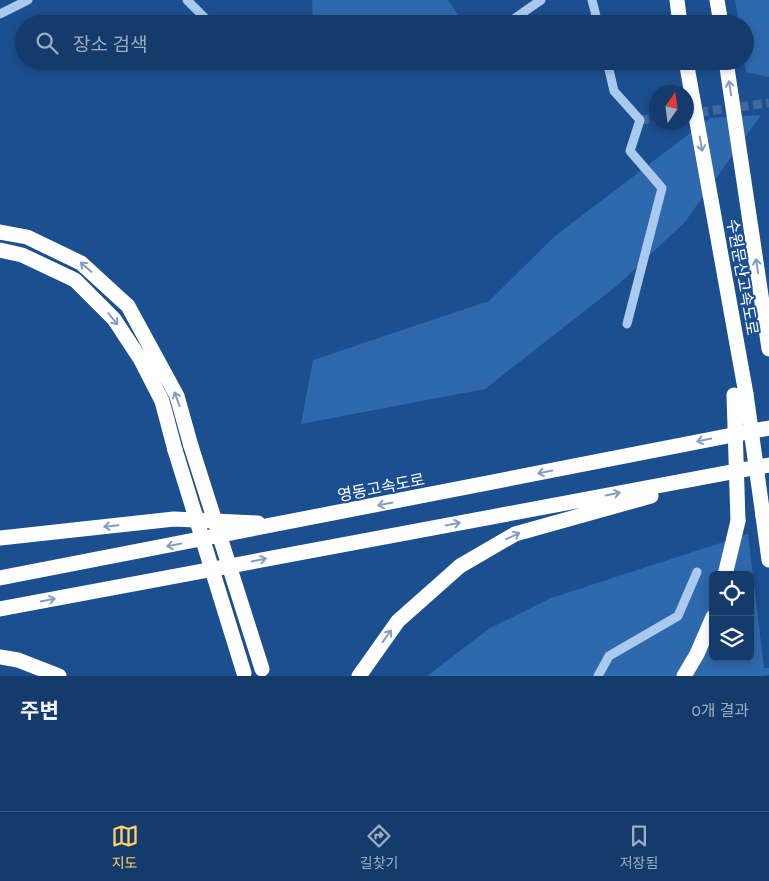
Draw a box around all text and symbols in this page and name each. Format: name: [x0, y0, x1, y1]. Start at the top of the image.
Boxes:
search box: [15, 15, 754, 70]
icon: search: [33, 29, 61, 57]
text: 장소 검색: [73, 34, 147, 56]
one-way arrow: [725, 80, 735, 96]
north arrow: [649, 85, 694, 130]
one-way arrow: [697, 135, 707, 151]
street label: 수원문산고속도로: [723, 217, 762, 337]
one-way arrow: [752, 258, 762, 274]
one-way arrow: [80, 262, 93, 273]
one-way arrow: [108, 313, 119, 326]
one-way arrow: [172, 392, 181, 408]
one-way arrow: [696, 436, 712, 446]
one-way arrow: [537, 468, 553, 477]
street label: 영동고속도로: [336, 470, 427, 505]
one-way arrow: [605, 489, 621, 499]
one-way arrow: [378, 499, 394, 509]
one-way arrow: [445, 519, 461, 528]
one-way arrow: [103, 521, 119, 531]
one-way arrow: [505, 531, 520, 541]
one-way arrow: [167, 541, 183, 550]
one-way arrow: [251, 555, 267, 565]
map controls: [709, 571, 754, 661]
button: locate: [709, 571, 754, 616]
one-way arrow: [40, 595, 56, 604]
button: layers: [709, 616, 754, 661]
one-way arrow: [382, 629, 392, 643]
text: 주변: [20, 699, 59, 723]
text: 0개 결과: [692, 701, 749, 720]
tab: 지도: [111, 822, 139, 872]
tab: 길찾기: [360, 822, 398, 872]
tab: 저장됨: [620, 822, 658, 872]

